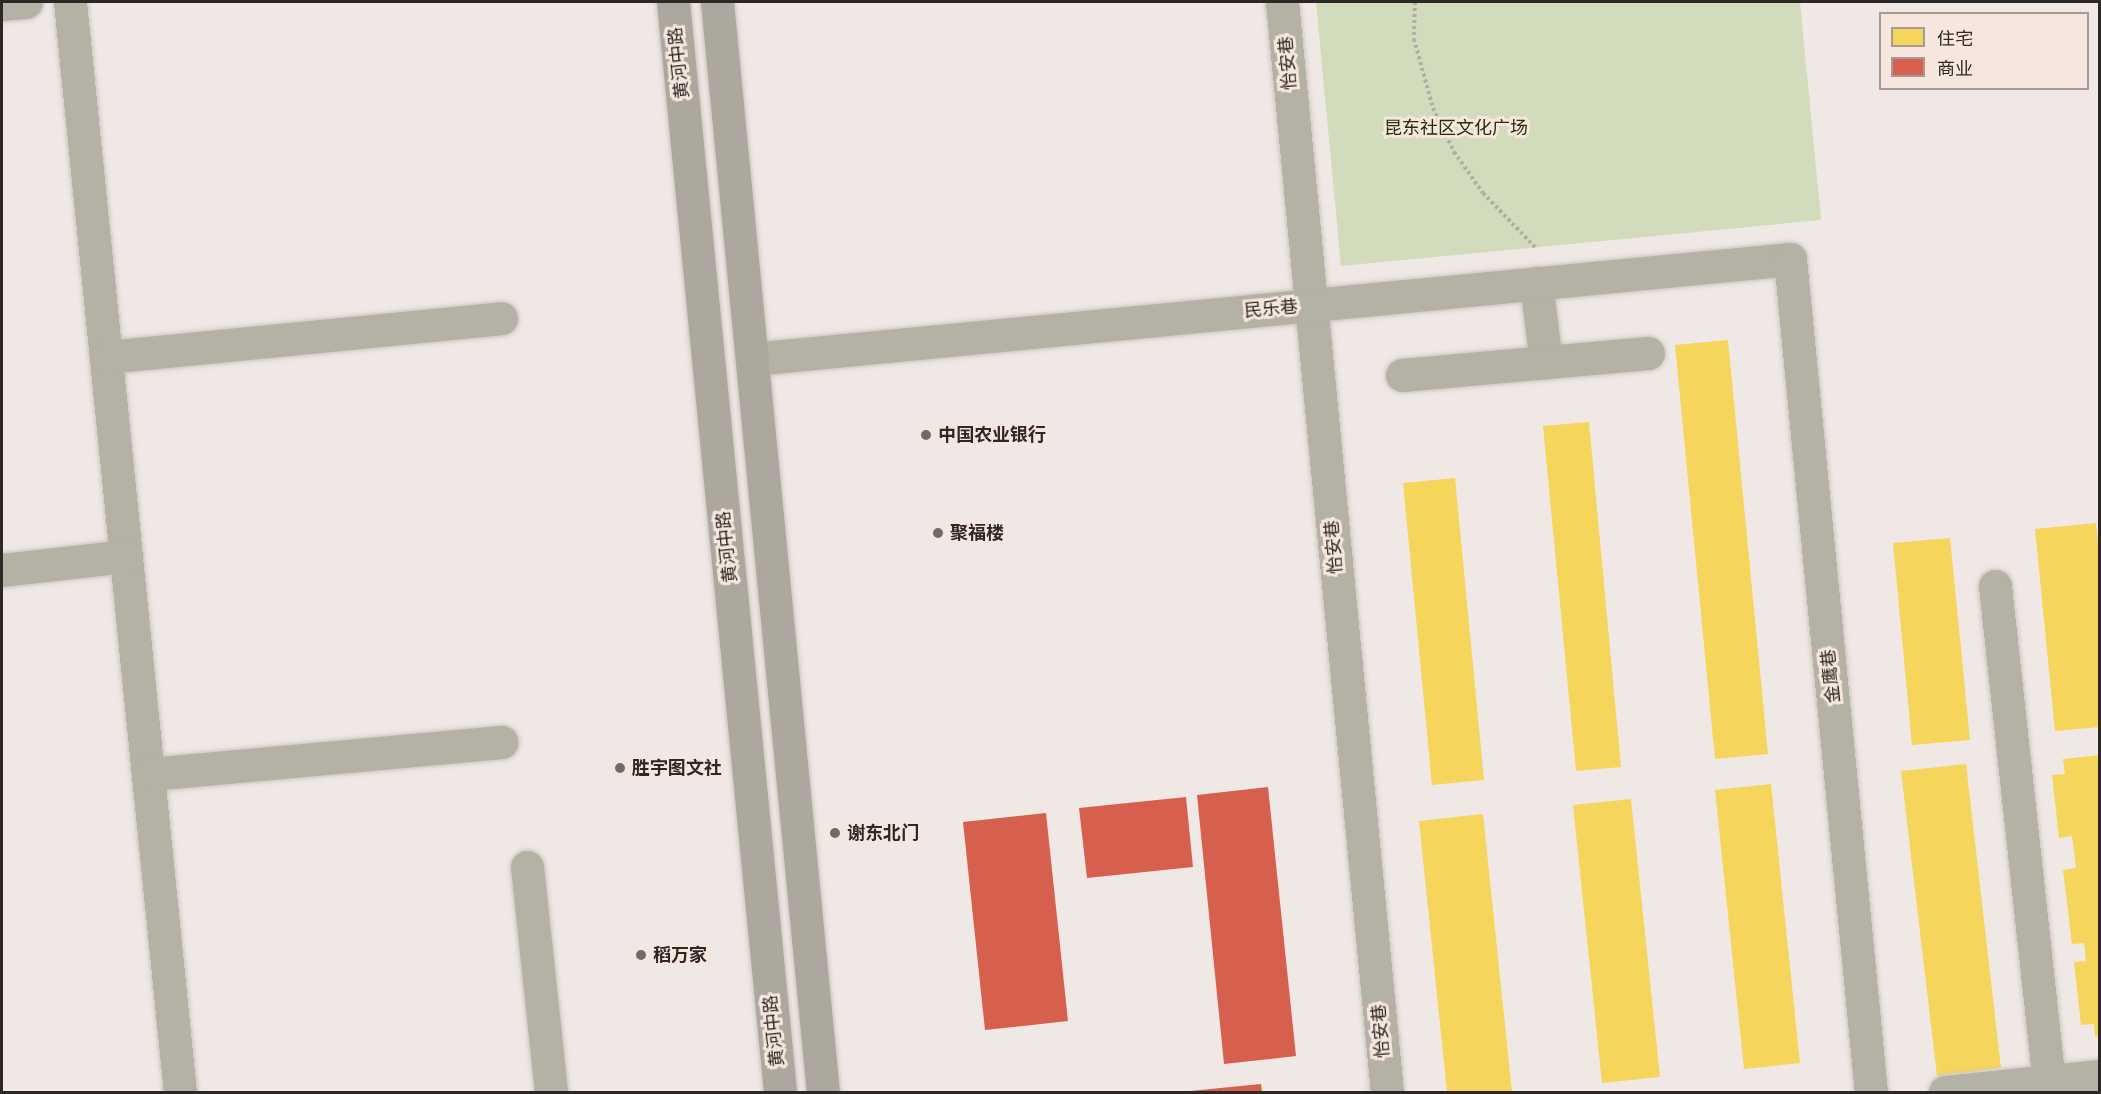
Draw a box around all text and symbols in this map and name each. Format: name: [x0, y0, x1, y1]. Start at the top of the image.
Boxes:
legend: [1879, 12, 2089, 90]
street label: 黄河中路: [664, 26, 694, 100]
text: 住宅: [1937, 27, 1973, 50]
street label: 怡安巷: [1275, 35, 1301, 91]
text: 商业: [1937, 57, 1973, 80]
park label: 昆东社区文化广场: [1384, 117, 1528, 139]
street label: 民乐巷: [1243, 296, 1299, 322]
place label: 中国农业银行: [938, 424, 1046, 446]
marker: 中国农业银行: [919, 428, 933, 442]
street label: 黄河中路: [712, 510, 742, 584]
street label: 怡安巷: [1321, 519, 1347, 575]
place label: 聚福楼: [950, 522, 1004, 544]
marker: 聚福楼: [931, 526, 945, 540]
street label: 金鹰巷: [1817, 648, 1845, 704]
place label: 胜宇图文社: [632, 757, 722, 779]
marker: 胜宇图文社: [613, 761, 627, 775]
place label: 谢东北门: [847, 822, 919, 844]
marker: 谢东北门: [828, 826, 842, 840]
place label: 稻万家: [653, 944, 707, 966]
marker: 稻万家: [634, 948, 648, 962]
street label: 黄河中路: [759, 994, 789, 1068]
street label: 怡安巷: [1368, 1003, 1394, 1059]

